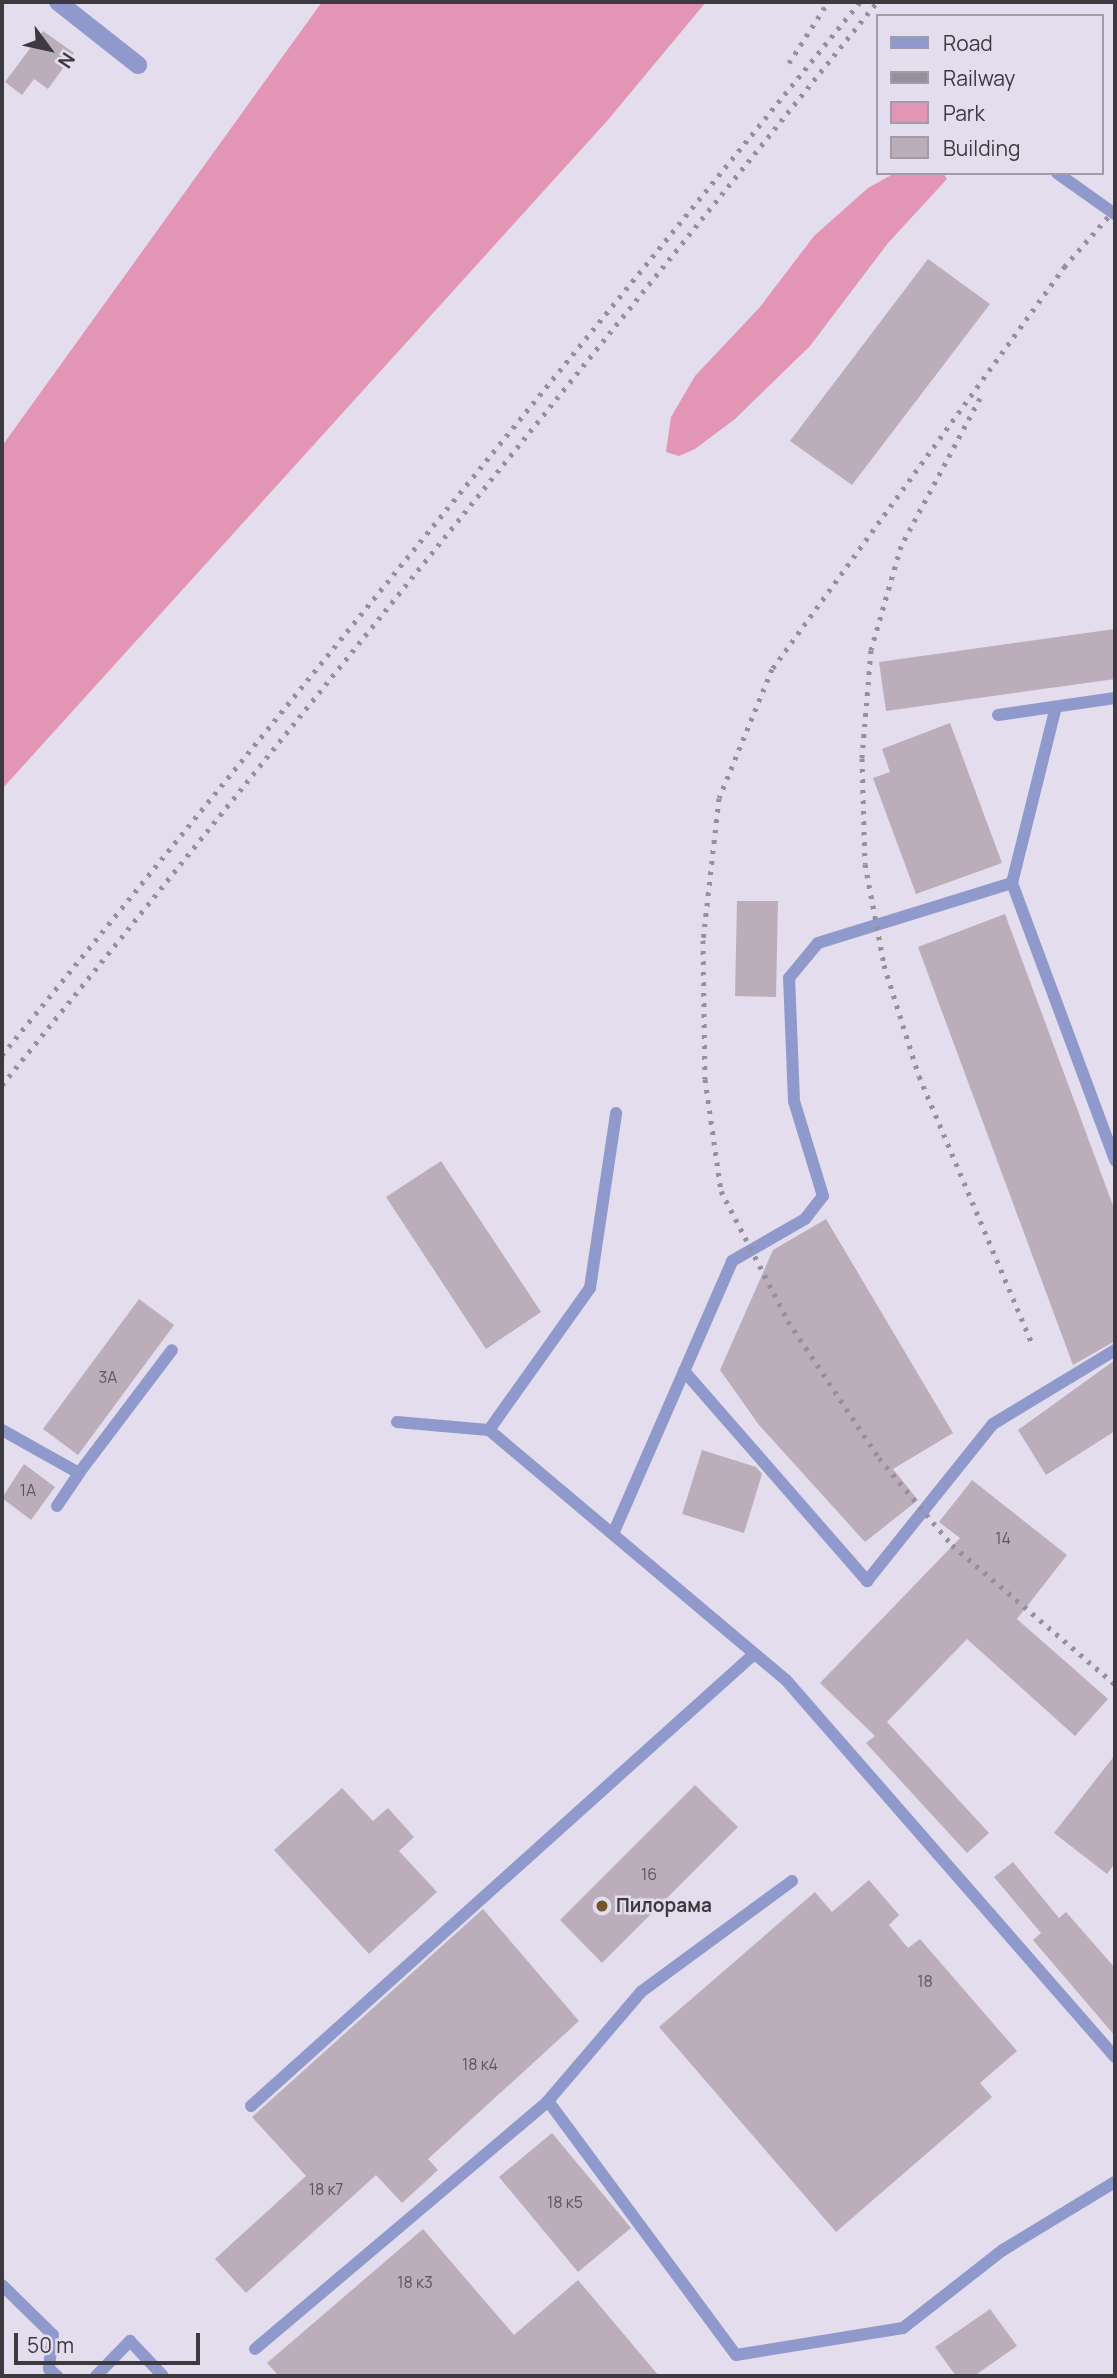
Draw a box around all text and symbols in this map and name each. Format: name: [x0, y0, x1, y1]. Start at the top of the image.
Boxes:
north arrow: [14, 14, 84, 84]
legend: [876, 14, 1103, 175]
text: Road: [943, 29, 993, 57]
text: N: [52, 48, 81, 73]
text: Railway: [943, 64, 1015, 92]
text: Park: [943, 99, 985, 127]
text: Building: [943, 134, 1020, 162]
house number: 3А: [99, 1367, 117, 1387]
house number: 1А: [20, 1480, 36, 1500]
house number: 14: [995, 1528, 1011, 1548]
house number: 16: [641, 1864, 657, 1884]
place label: Пилорама: [616, 1895, 712, 1917]
marker: Пилорама: [594, 1898, 610, 1914]
house number: 18: [917, 1971, 933, 1991]
house number: 18 к4: [462, 2054, 498, 2074]
house number: 18 к7: [309, 2179, 343, 2199]
house number: 18 к5: [547, 2192, 583, 2212]
house number: 18 к3: [397, 2272, 433, 2292]
scale bar: [18, 2318, 203, 2362]
text: 50 m: [27, 2331, 74, 2359]

